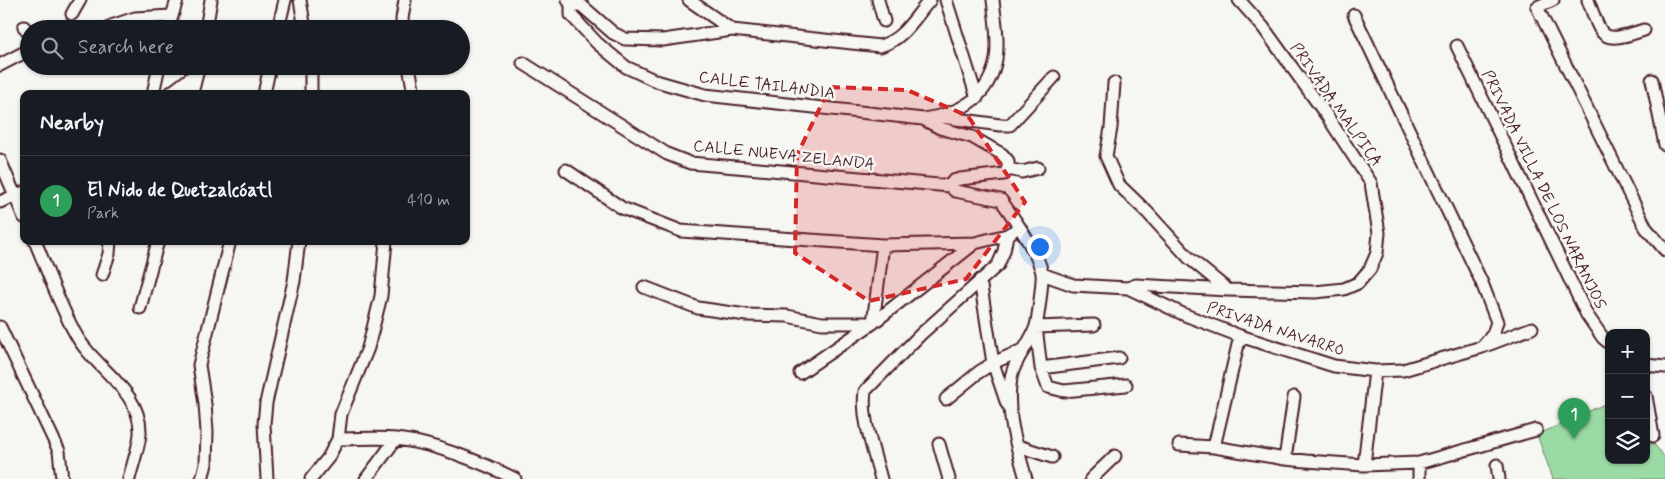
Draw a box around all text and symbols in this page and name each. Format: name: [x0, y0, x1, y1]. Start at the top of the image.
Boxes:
search box: [20, 20, 470, 75]
icon: search: [38, 34, 66, 62]
text: Search here: [78, 35, 174, 60]
street label: PRIVADA MALPICA: [1285, 39, 1386, 171]
street label: CALLE TAILANDIA: [698, 67, 836, 104]
street label: PRIVADA VILLA DE LOS NARANJOS: [1476, 67, 1611, 313]
text: Nearby: [40, 109, 104, 137]
street label: CALLE NUEVA ZELANDA: [692, 136, 876, 175]
text: El Nido de Quetzalcóatl: [87, 178, 272, 203]
text: 1: [52, 190, 60, 211]
text: 410 m: [407, 190, 450, 211]
text: Park: [87, 203, 119, 224]
your location: [1027, 234, 1053, 260]
street label: PRIVADA NAVARRO: [1204, 297, 1347, 362]
map controls: [1605, 329, 1650, 464]
button: +: [1605, 329, 1650, 374]
button: −: [1605, 374, 1650, 419]
pin: 1: [1558, 398, 1590, 439]
button: layers: [1605, 419, 1650, 464]

